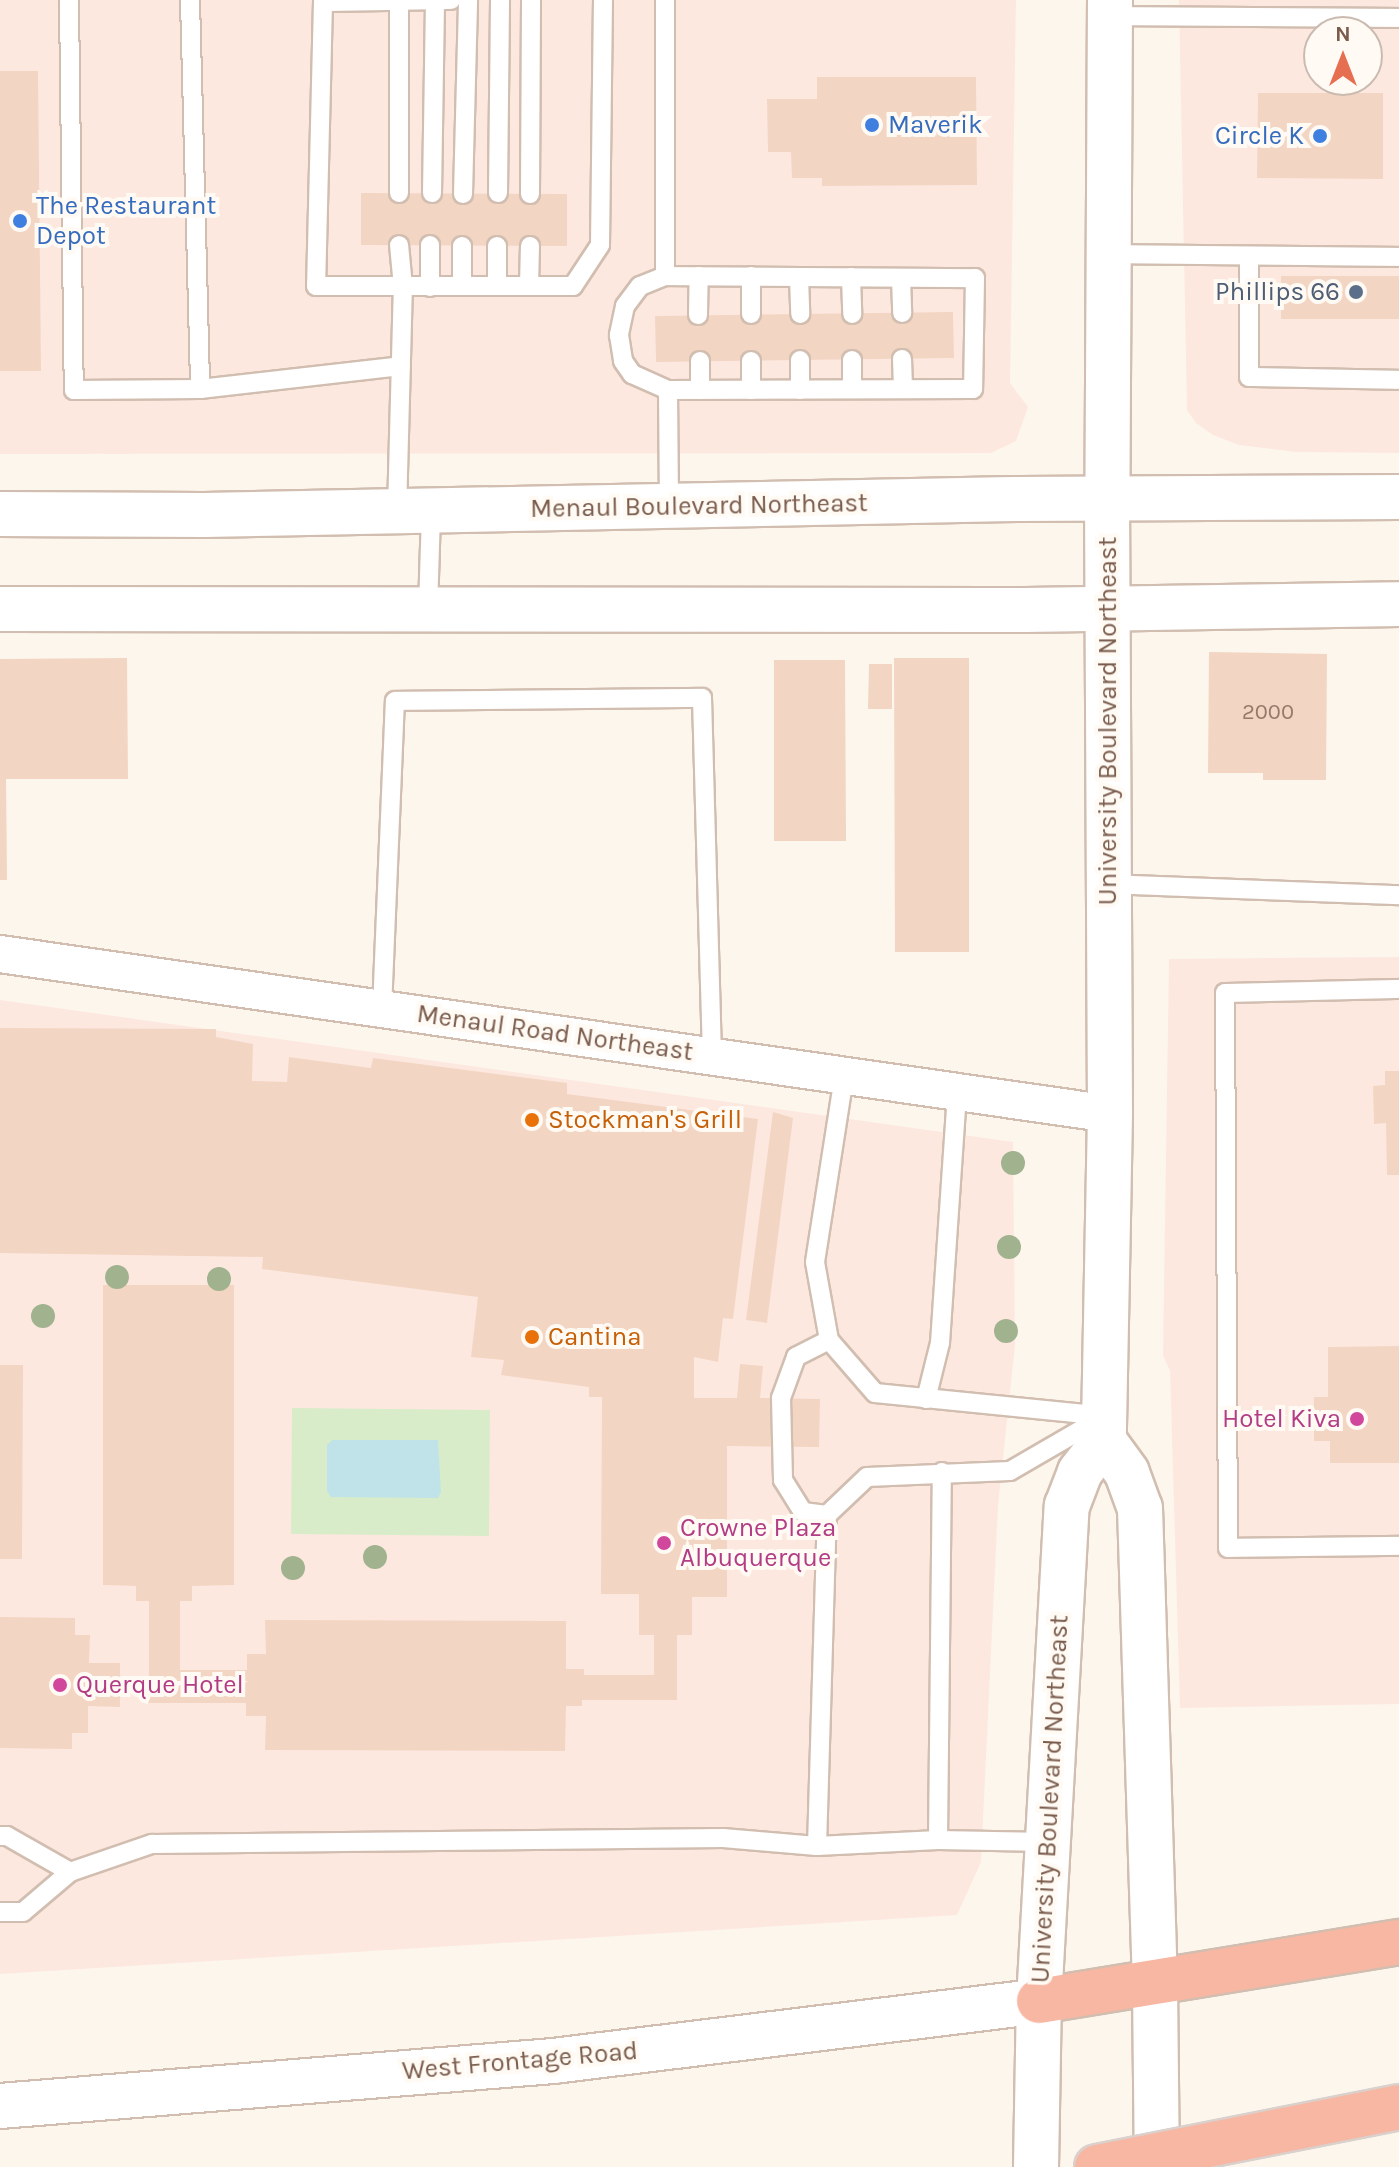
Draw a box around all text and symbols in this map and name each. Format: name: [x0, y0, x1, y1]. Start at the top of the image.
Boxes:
north arrow: [1303, 16, 1383, 96]
text: N: [1335, 21, 1351, 47]
place label: Maverik: [888, 109, 983, 141]
marker: Maverik: [863, 116, 881, 134]
place label: Circle K: [1215, 120, 1304, 152]
marker: Circle K: [1311, 127, 1329, 145]
place label: The Restaurant Depot: [36, 190, 216, 252]
marker: The Restaurant Depot: [11, 212, 29, 230]
place label: Phillips 66: [1215, 276, 1340, 308]
marker: Phillips 66: [1347, 283, 1365, 301]
street label: Menaul Boulevard Northeast: [530, 487, 868, 525]
street label: University Boulevard Northeast: [1092, 537, 1124, 905]
house number: 2000: [1242, 700, 1294, 726]
street label: Menaul Road Northeast: [415, 998, 695, 1068]
place label: Stockman's Grill: [548, 1104, 742, 1136]
marker: Stockman's Grill: [523, 1111, 541, 1129]
place label: Cantina: [548, 1321, 641, 1353]
marker: Cantina: [523, 1328, 541, 1346]
place label: Hotel Kiva: [1222, 1403, 1341, 1435]
marker: Hotel Kiva: [1348, 1410, 1366, 1428]
place label: Crowne Plaza Albuquerque: [680, 1512, 836, 1574]
marker: Crowne Plaza Albuquerque: [655, 1534, 673, 1552]
street label: University Boulevard Northeast: [1025, 1614, 1075, 1984]
place label: Querque Hotel: [76, 1669, 244, 1701]
marker: Querque Hotel: [51, 1676, 69, 1694]
street label: West Frontage Road: [401, 2035, 639, 2087]

